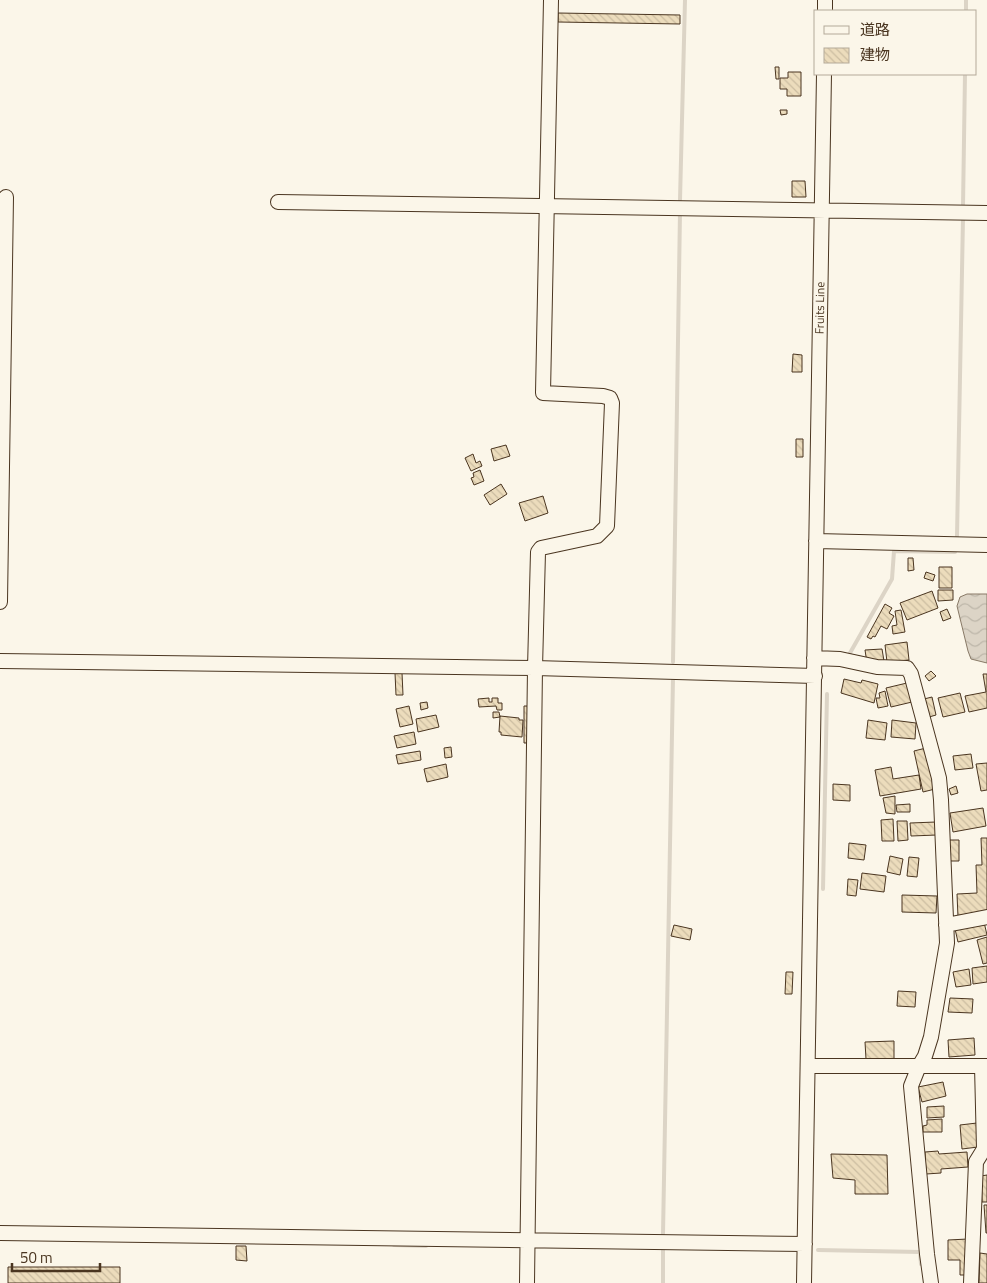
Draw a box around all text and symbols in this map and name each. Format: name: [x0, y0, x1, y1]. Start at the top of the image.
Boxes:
legend: [814, 10, 977, 75]
text: 道路: [860, 18, 890, 41]
text: 建物: [860, 43, 890, 66]
street label: Fruits Line: [810, 282, 829, 334]
scale bar: [12, 1240, 100, 1272]
text: 50 m: [20, 1246, 53, 1269]

